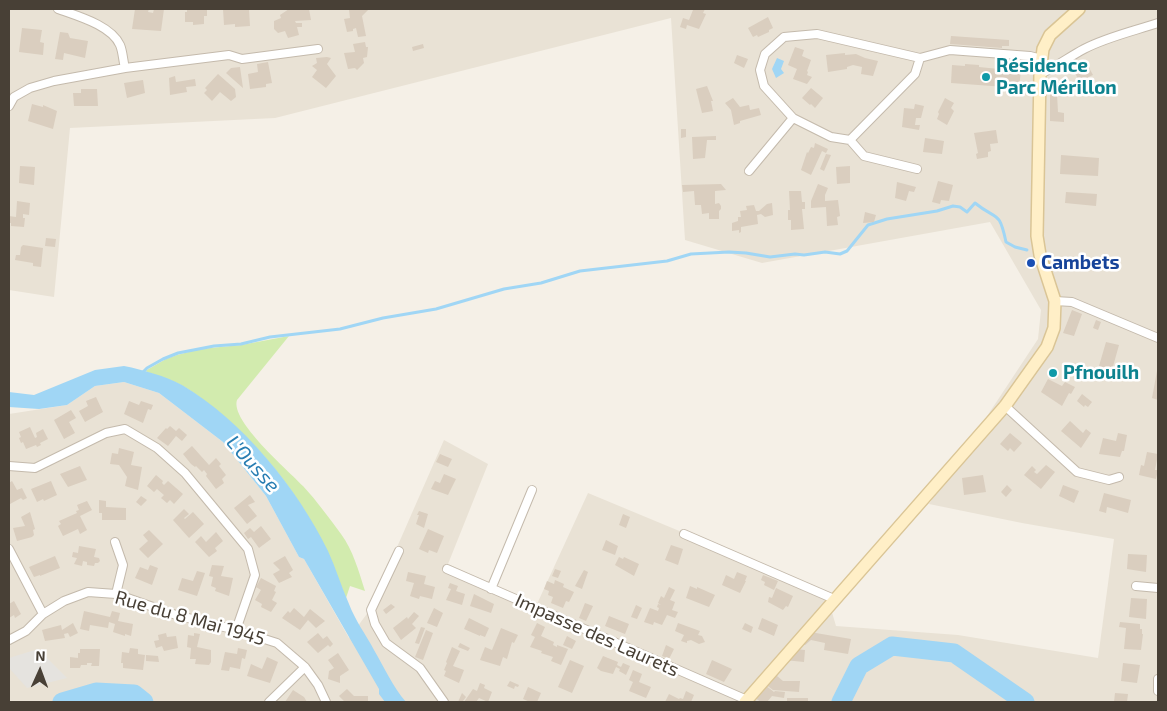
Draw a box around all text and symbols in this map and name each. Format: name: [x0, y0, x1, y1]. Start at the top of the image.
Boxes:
place label: Résidence Parc Mérillon: [996, 55, 1117, 99]
marker: Résidence Parc Mérillon: [980, 71, 992, 83]
place label: Cambets: [1041, 252, 1120, 274]
marker: Cambets: [1025, 257, 1037, 269]
place label: Pfnouilh: [1063, 362, 1139, 384]
marker: Pfnouilh: [1047, 367, 1059, 379]
water label: L'Ousse: [221, 431, 285, 497]
street label: Rue du 8 Mai 1945: [112, 586, 268, 650]
street label: Impasse des Laurets: [511, 589, 683, 681]
north arrow: [15, 646, 65, 696]
text: N: [35, 647, 46, 664]

